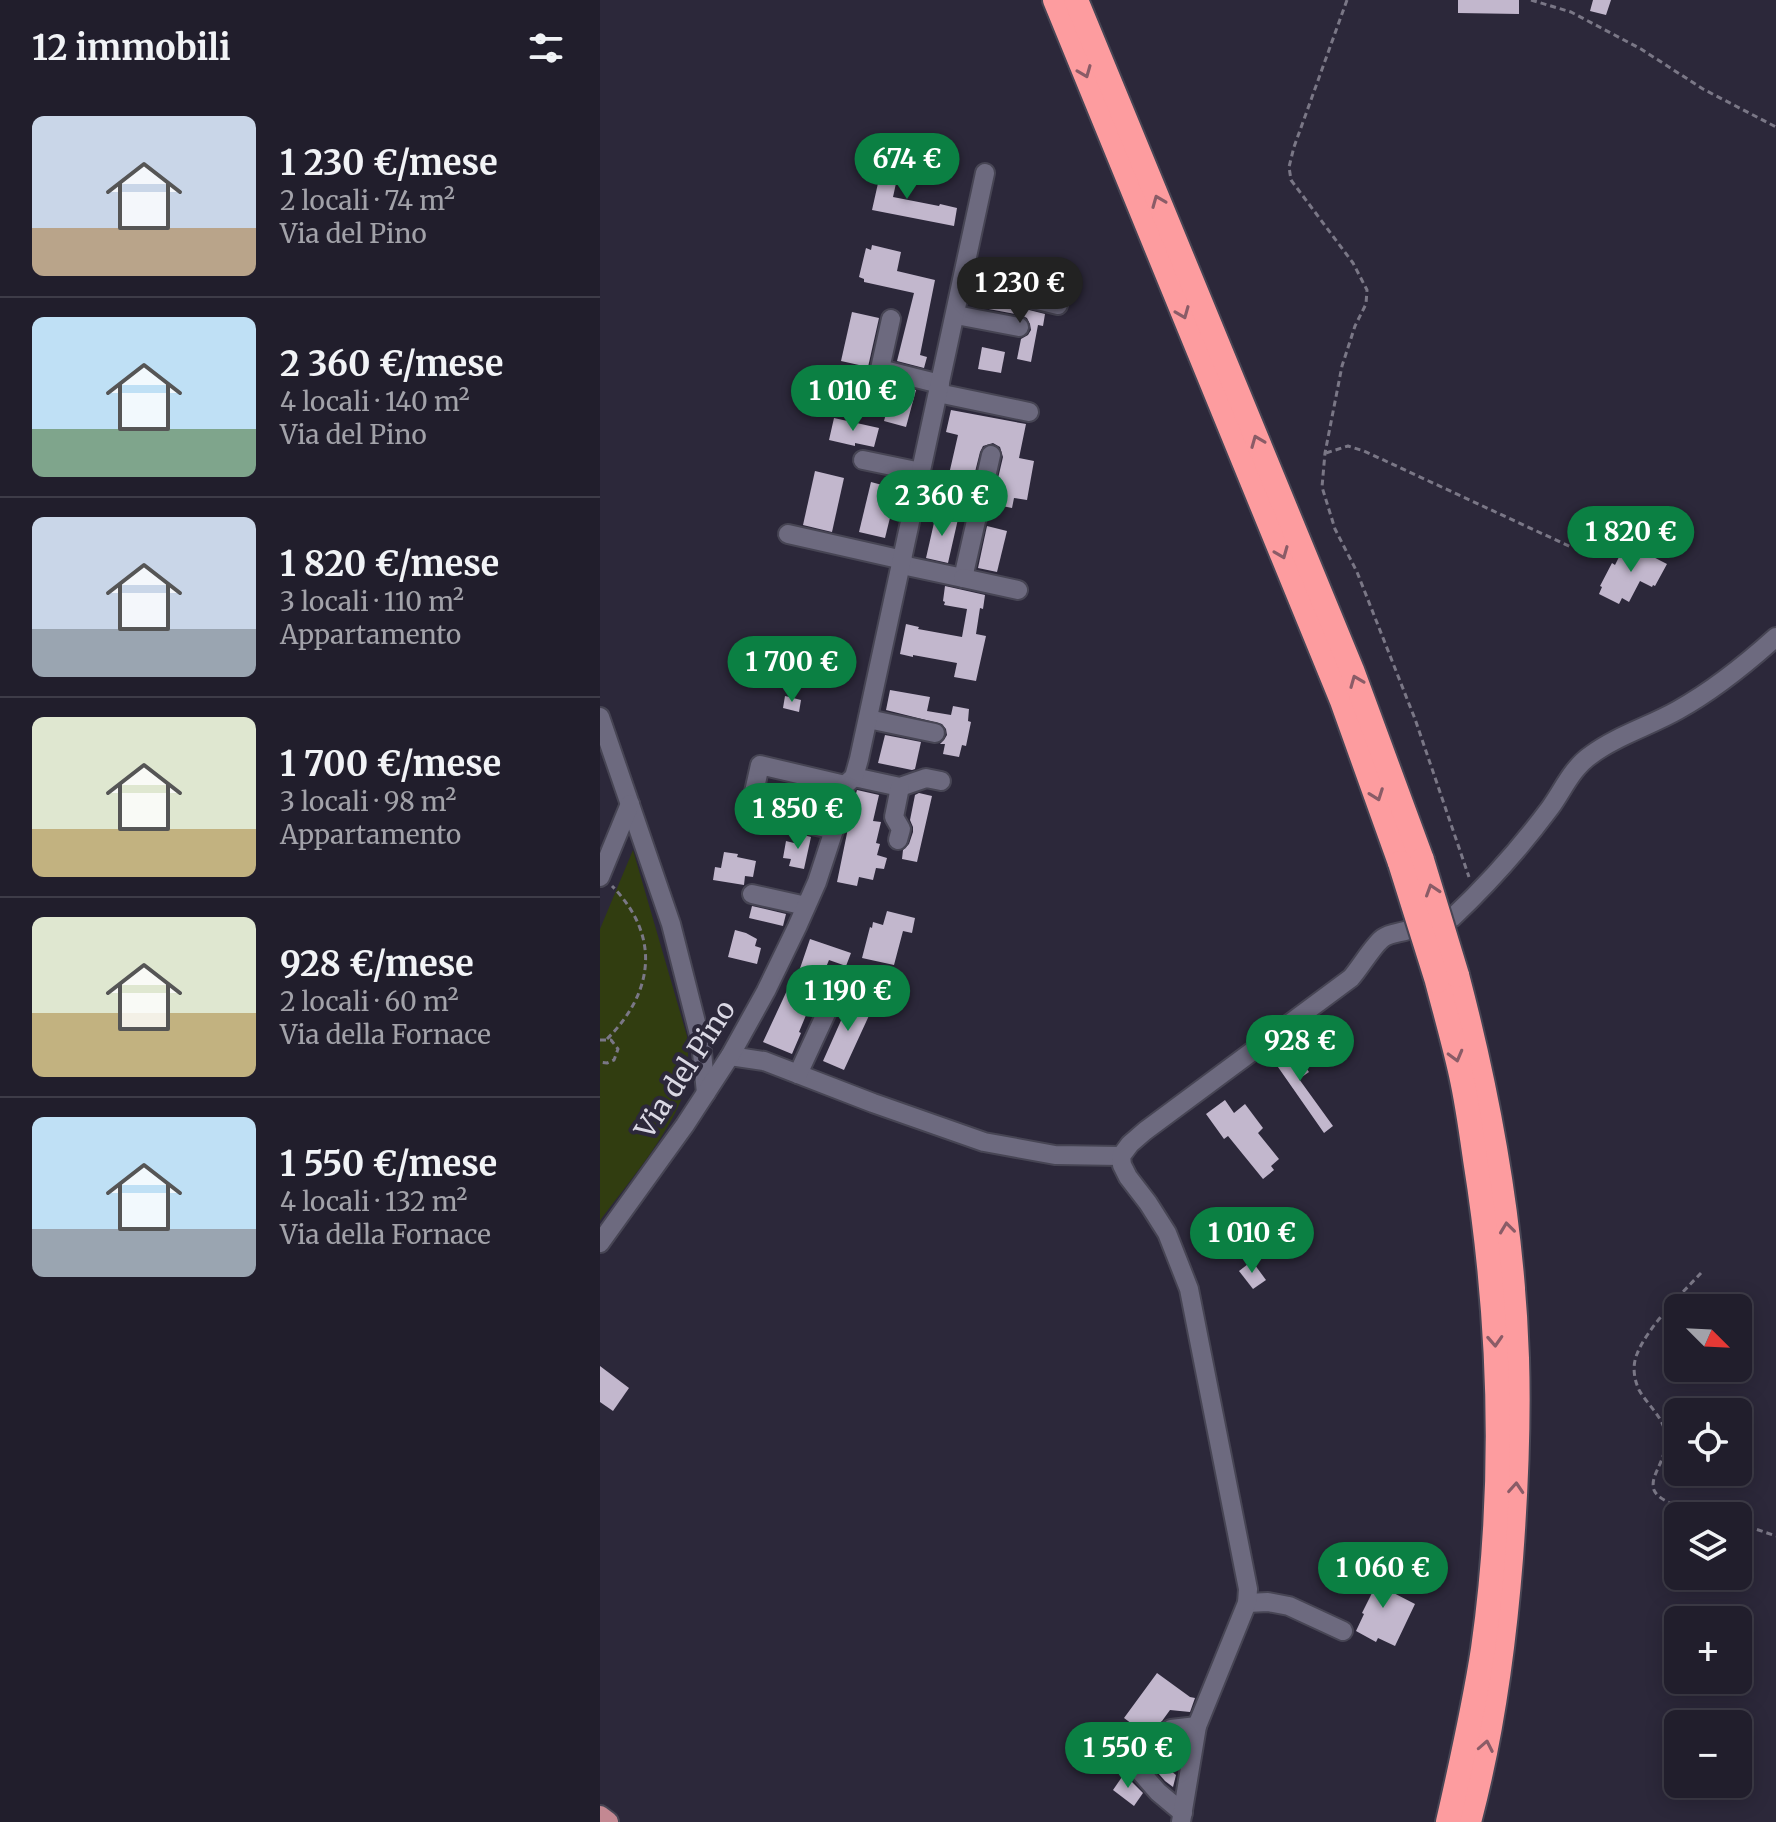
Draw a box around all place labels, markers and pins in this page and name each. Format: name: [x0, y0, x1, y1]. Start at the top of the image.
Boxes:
pin: 674 €: [851, 133, 963, 201]
pin: 1 230 €: [946, 257, 1094, 325]
pin: 1 010 €: [779, 365, 927, 433]
pin: 2 360 €: [868, 470, 1016, 538]
pin: 1 820 €: [1557, 506, 1705, 574]
pin: 1 700 €: [718, 636, 866, 704]
pin: 1 850 €: [724, 783, 872, 851]
pin: 1 190 €: [774, 965, 922, 1033]
pin: 928 €: [1244, 1015, 1356, 1083]
pin: 1 010 €: [1178, 1207, 1326, 1275]
pin: 1 060 €: [1309, 1542, 1457, 1610]
pin: 1 550 €: [1054, 1722, 1202, 1790]

